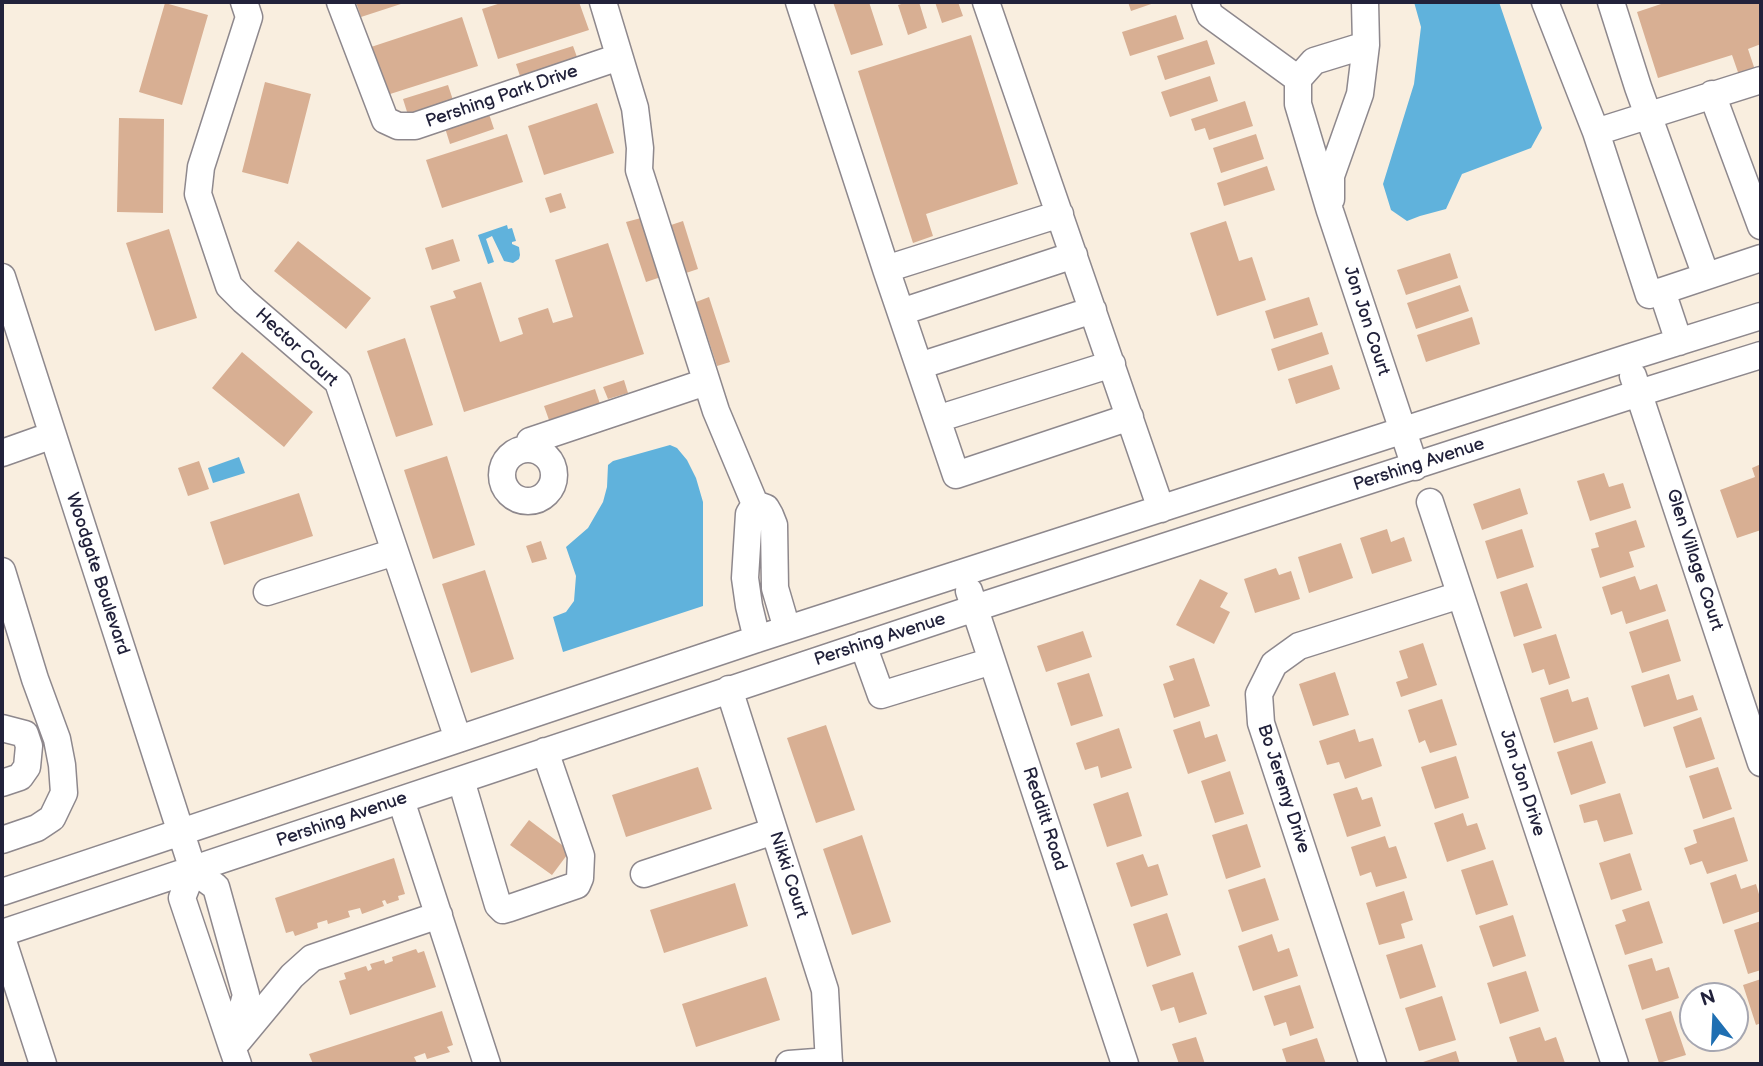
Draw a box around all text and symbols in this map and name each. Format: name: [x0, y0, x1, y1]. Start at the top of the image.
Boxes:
street label: Pershing Park Drive: [423, 61, 581, 133]
street label: Jon Jon Court: [1338, 264, 1394, 378]
street label: Hector Court: [250, 304, 342, 392]
street label: Pershing Avenue: [1351, 434, 1487, 496]
street label: Glen Village Court: [1661, 487, 1727, 633]
street label: Woodgate Boulevard: [61, 490, 133, 658]
street label: Pershing Avenue: [812, 609, 948, 671]
street label: Bo Jeremy Drive: [1252, 722, 1314, 856]
street label: Jon Jon Drive: [1495, 727, 1549, 839]
street label: Redditt Road: [1017, 764, 1071, 874]
street label: Pershing Avenue: [274, 788, 410, 852]
street label: Nikki Court: [764, 829, 812, 921]
north arrow: [1679, 982, 1749, 1052]
text: N: [1698, 985, 1718, 1012]

